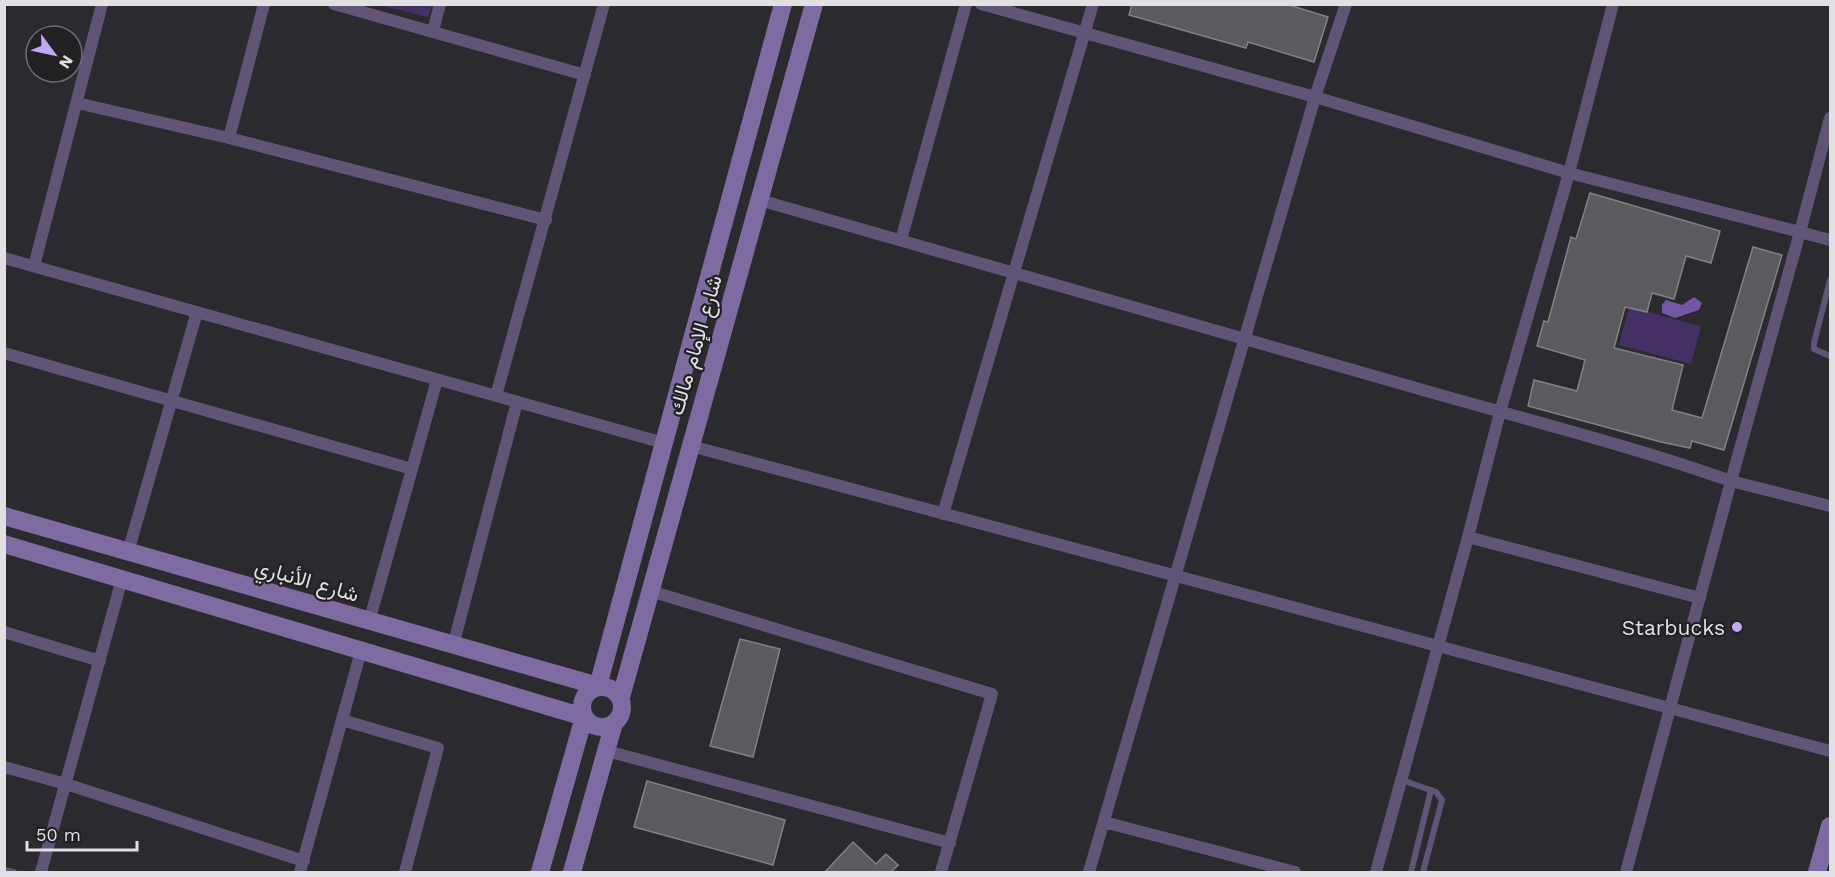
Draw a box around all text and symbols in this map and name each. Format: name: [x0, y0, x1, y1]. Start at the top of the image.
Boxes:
north arrow: [24, 24, 84, 84]
text: N: [55, 52, 77, 72]
street label: شارع الإمام مالك: [663, 272, 729, 418]
street label: شارع الأنباري: [251, 553, 362, 612]
place label: Starbucks: [1622, 615, 1725, 640]
marker: Starbucks: [1730, 620, 1744, 634]
scale bar: [27, 814, 136, 852]
text: 50 m: [36, 824, 81, 845]

